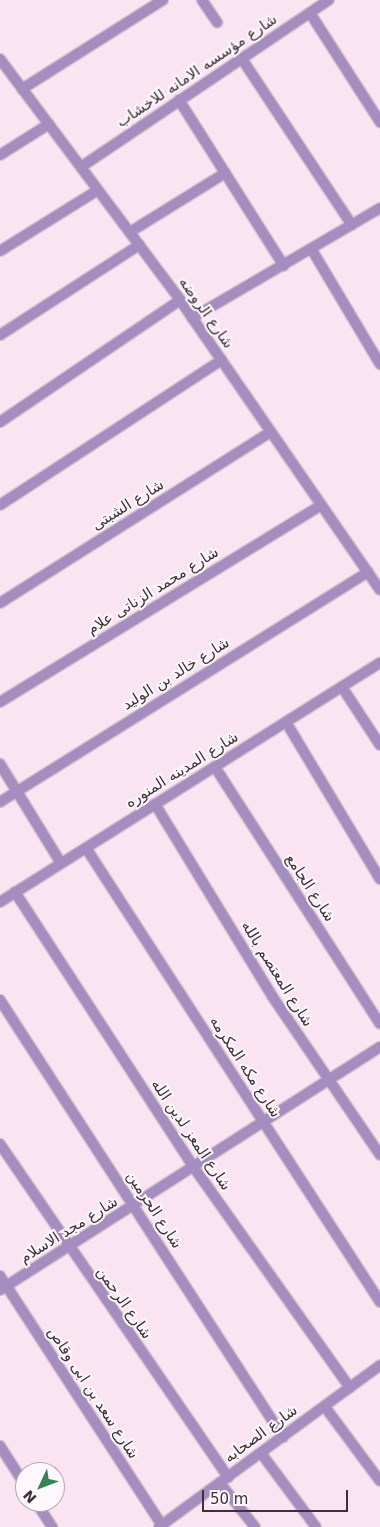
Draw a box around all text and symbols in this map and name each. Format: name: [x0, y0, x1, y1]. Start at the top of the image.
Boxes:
street label: شارع مؤسسه الامانه للاخشاب: [113, 10, 281, 132]
street label: شارع الروضه: [175, 274, 237, 352]
street label: شارع الشبتى: [89, 476, 167, 534]
street label: شارع محمد الزناتى علام: [84, 543, 222, 639]
street label: شارع خالد بن الوليد: [119, 634, 233, 714]
street label: شارع المدينه المنوره: [122, 728, 242, 812]
street label: شارع الجامع: [281, 851, 339, 925]
street label: شارع المعتصم بالله: [237, 918, 317, 1030]
street label: شارع مكه المكرمه: [206, 1013, 284, 1121]
street label: شارع المعز لدين الله: [147, 1076, 235, 1194]
street label: شارع الحرمين: [122, 1168, 186, 1252]
street label: شارع مجد الاسلام: [17, 1193, 121, 1267]
street label: شارع الرحمن: [92, 1263, 156, 1343]
street label: شارع سعد بن ابى وقاص: [44, 1324, 142, 1462]
street label: شارع الصحابه: [221, 1401, 301, 1467]
north arrow: [15, 1462, 65, 1512]
scale bar: [205, 1480, 351, 1512]
text: N: [20, 1487, 40, 1506]
text: 50 m: [210, 1490, 248, 1508]

